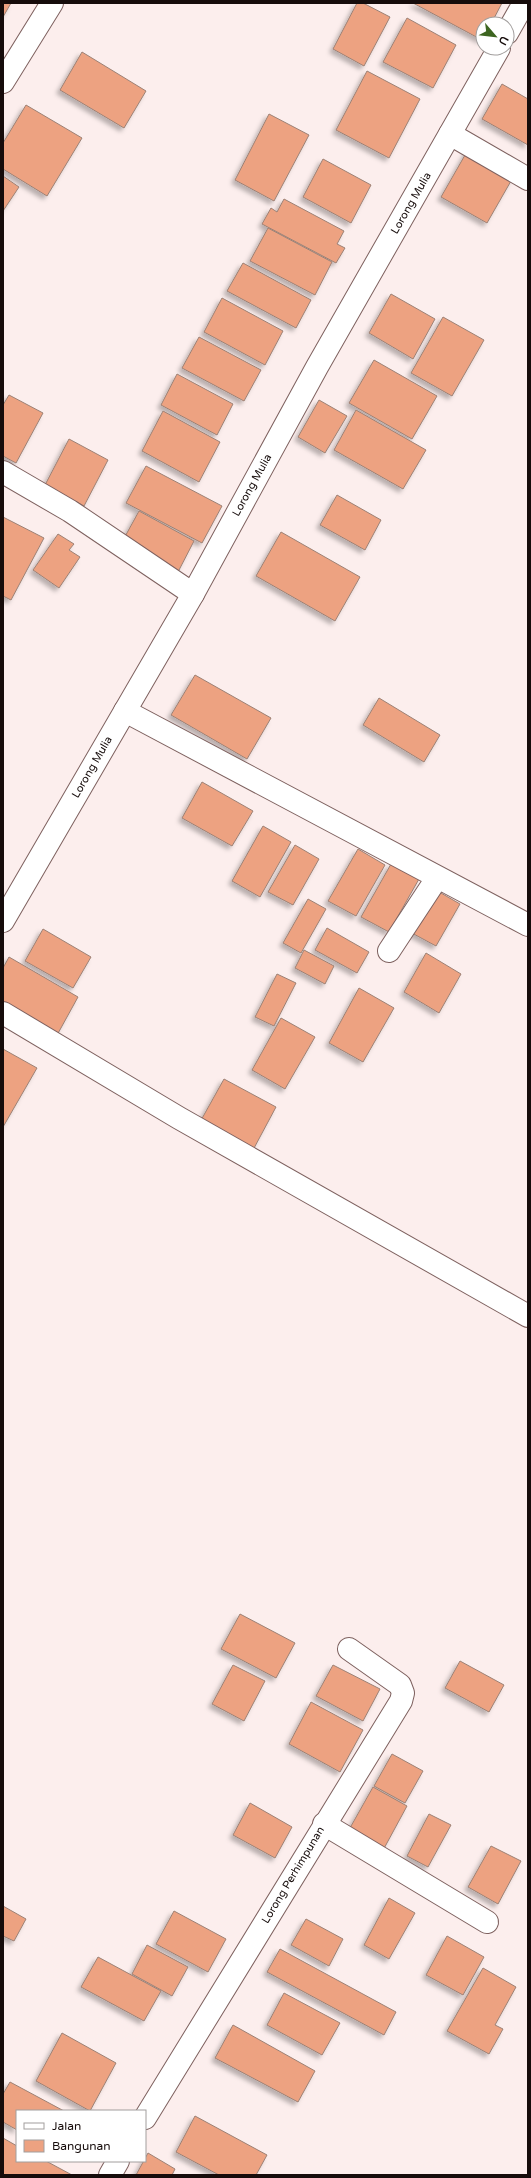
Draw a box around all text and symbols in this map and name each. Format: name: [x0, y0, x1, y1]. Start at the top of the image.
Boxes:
north arrow: [475, 16, 515, 56]
text: U: [496, 34, 511, 47]
street label: Lorong Mulia: [388, 170, 434, 236]
street label: Lorong Mulia: [230, 452, 274, 518]
street label: Lorong Mulia: [69, 734, 115, 800]
street label: Lorong Perhimpunan: [259, 1824, 327, 1926]
legend: [16, 2110, 146, 2162]
text: Jalan: [52, 2119, 81, 2133]
text: Bangunan: [52, 2139, 111, 2153]

